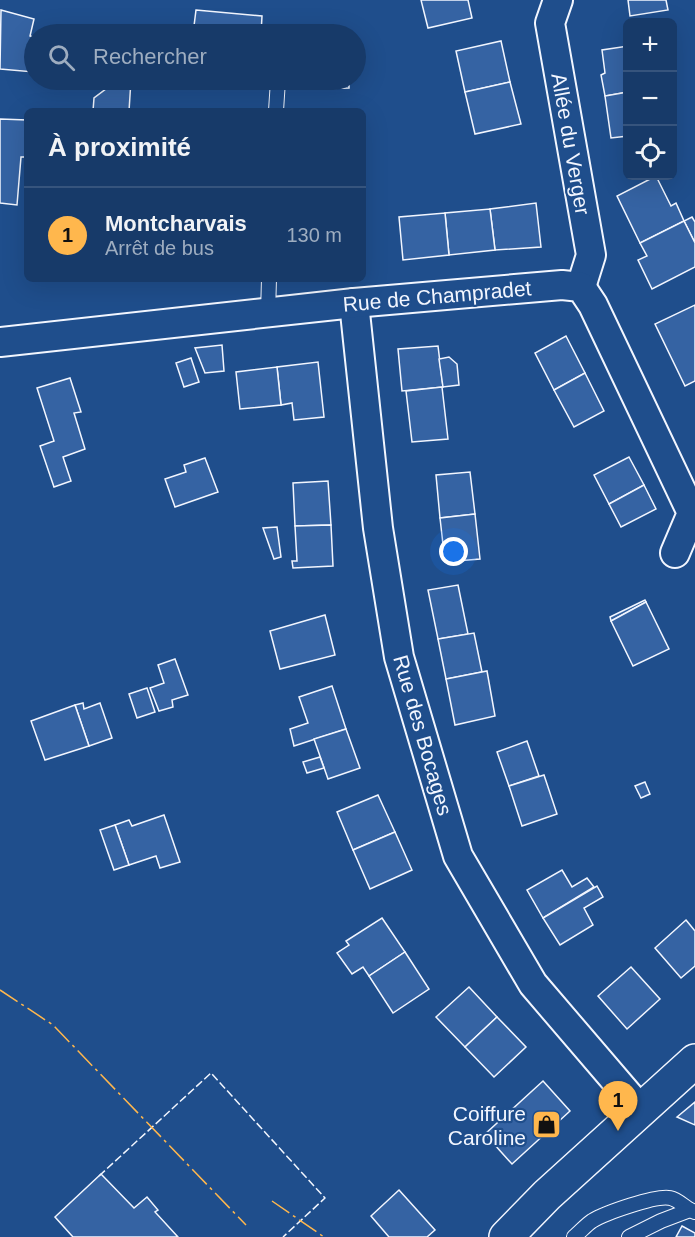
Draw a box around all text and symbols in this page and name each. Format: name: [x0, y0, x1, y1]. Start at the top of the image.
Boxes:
map controls: [623, 18, 677, 180]
button: +: [623, 18, 677, 72]
search box: [24, 24, 366, 90]
icon: search: [45, 41, 78, 74]
text: Rechercher: [93, 44, 207, 69]
street label: Allée du Verger: [547, 71, 595, 217]
button: −: [623, 72, 677, 126]
button: locate: [623, 126, 677, 180]
text: À proximité: [48, 132, 191, 162]
text: Montcharvais: [105, 211, 247, 236]
text: 1: [62, 224, 73, 246]
text: 130 m: [286, 224, 342, 246]
text: Arrêt de bus: [105, 237, 214, 259]
street label: Rue de Champradet: [342, 276, 532, 316]
your location: [439, 537, 468, 566]
street label: Rue des Bocages: [389, 652, 457, 818]
pin: 1: [598, 1082, 638, 1131]
place label: Coiffure Caroline: [448, 1102, 526, 1149]
shop icon: Coiffure Caroline: [531, 1109, 563, 1141]

